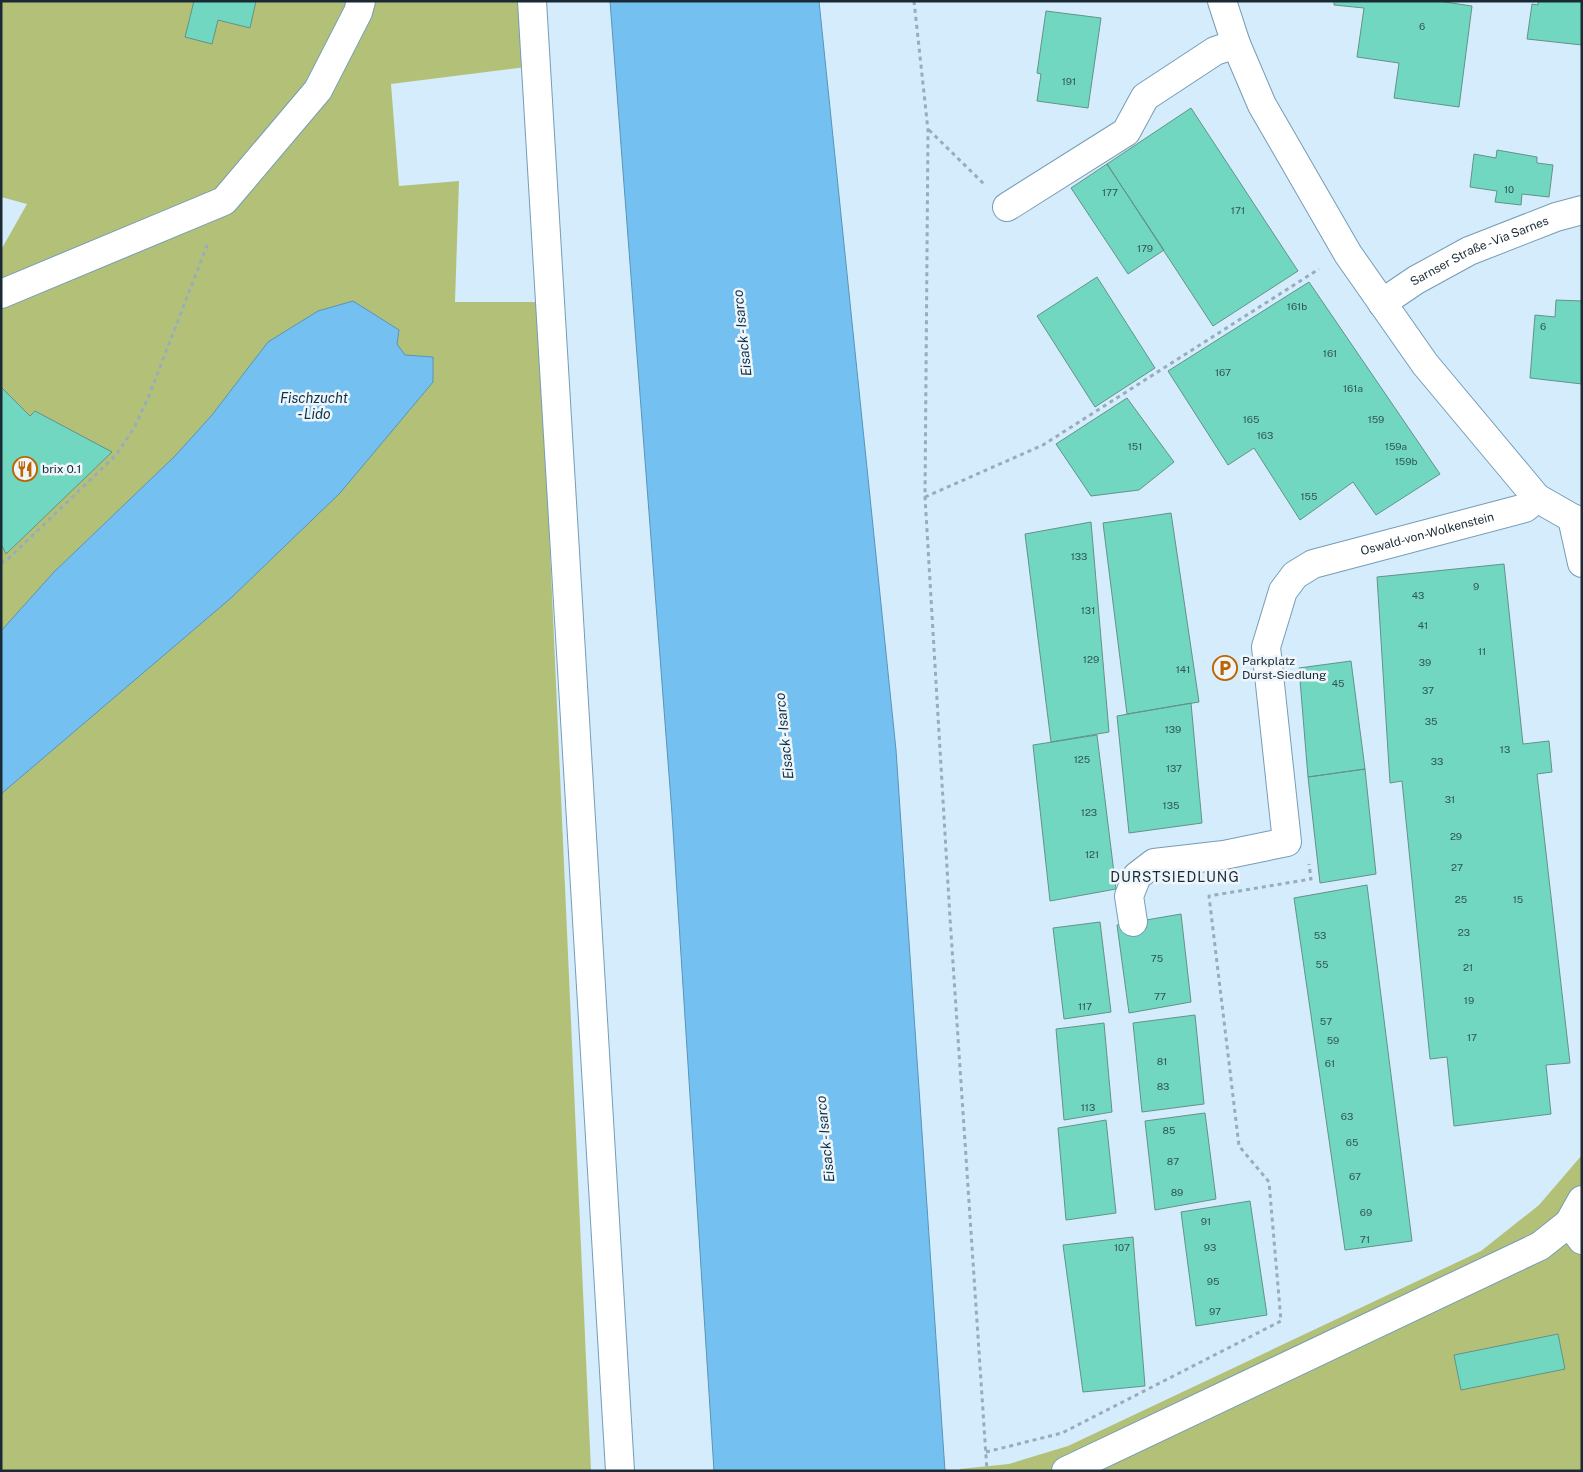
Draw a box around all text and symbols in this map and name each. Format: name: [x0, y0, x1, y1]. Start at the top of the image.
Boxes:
house number: 6: [1419, 20, 1425, 32]
house number: 191: [1062, 75, 1076, 87]
house number: 10: [1504, 183, 1514, 195]
house number: 177: [1102, 186, 1118, 198]
house number: 171: [1231, 204, 1245, 216]
street label: Sarnser Straße - Via Sarnes: [1408, 214, 1551, 289]
house number: 179: [1137, 242, 1153, 254]
water label: Eisack - Isarco: [729, 288, 755, 377]
house number: 161b: [1287, 300, 1307, 312]
house number: 6: [1540, 320, 1546, 332]
house number: 161: [1323, 347, 1337, 359]
house number: 167: [1215, 366, 1231, 378]
house number: 161a: [1343, 382, 1363, 394]
water label: Fischzucht - Lido: [280, 390, 349, 422]
house number: 165: [1243, 413, 1259, 425]
house number: 159: [1368, 413, 1384, 425]
house number: 163: [1257, 429, 1273, 441]
house number: 151: [1128, 440, 1142, 452]
house number: 159a: [1385, 440, 1407, 452]
house number: 159b: [1395, 455, 1417, 467]
restaurant icon: brix 0.1: [12, 456, 38, 482]
place label: brix 0.1: [42, 462, 81, 476]
house number: 155: [1301, 490, 1317, 502]
street label: Oswald-von-Wolkenstein: [1359, 509, 1496, 558]
house number: 133: [1071, 550, 1087, 562]
house number: 9: [1473, 580, 1479, 592]
house number: 43: [1412, 589, 1424, 601]
house number: 131: [1081, 604, 1095, 616]
house number: 41: [1418, 619, 1428, 631]
house number: 11: [1478, 645, 1486, 657]
house number: 129: [1083, 653, 1099, 665]
place label: Parkplatz Durst-Siedlung: [1242, 654, 1327, 682]
parking icon: Parkplatz Durst-Siedlung: [1212, 655, 1238, 681]
house number: 39: [1419, 656, 1431, 668]
house number: 141: [1176, 663, 1190, 675]
house number: 45: [1332, 677, 1344, 689]
house number: 37: [1422, 684, 1434, 696]
water label: Eisack - Isarco: [771, 691, 797, 780]
house number: 35: [1425, 715, 1437, 727]
house number: 139: [1165, 723, 1181, 735]
house number: 13: [1500, 743, 1510, 755]
house number: 125: [1074, 753, 1090, 765]
house number: 33: [1431, 755, 1443, 767]
house number: 137: [1166, 762, 1182, 774]
house number: 31: [1445, 793, 1455, 805]
house number: 135: [1163, 799, 1179, 811]
house number: 123: [1081, 806, 1097, 818]
house number: 29: [1450, 830, 1462, 842]
house number: 121: [1085, 848, 1099, 860]
house number: 27: [1451, 861, 1463, 873]
district label: DURSTSIEDLUNG: [1110, 869, 1240, 885]
house number: 25: [1455, 893, 1467, 905]
house number: 15: [1513, 893, 1523, 905]
house number: 23: [1458, 926, 1470, 938]
house number: 53: [1314, 929, 1326, 941]
house number: 75: [1151, 952, 1163, 964]
house number: 55: [1316, 958, 1328, 970]
house number: 21: [1463, 961, 1473, 973]
house number: 77: [1154, 990, 1166, 1002]
house number: 19: [1464, 994, 1474, 1006]
house number: 117: [1078, 1000, 1092, 1012]
house number: 57: [1320, 1015, 1332, 1027]
house number: 17: [1467, 1031, 1477, 1043]
house number: 59: [1327, 1034, 1339, 1046]
house number: 81: [1157, 1055, 1167, 1067]
house number: 61: [1325, 1057, 1335, 1069]
house number: 83: [1157, 1080, 1169, 1092]
water label: Eisack - Isarco: [812, 1094, 838, 1183]
house number: 113: [1081, 1101, 1095, 1113]
house number: 63: [1341, 1110, 1353, 1122]
house number: 85: [1163, 1124, 1175, 1136]
house number: 65: [1346, 1136, 1358, 1148]
house number: 87: [1167, 1155, 1179, 1167]
house number: 67: [1349, 1170, 1361, 1182]
house number: 89: [1171, 1186, 1183, 1198]
house number: 69: [1360, 1206, 1372, 1218]
house number: 91: [1201, 1215, 1211, 1227]
house number: 71: [1360, 1233, 1370, 1245]
house number: 107: [1114, 1241, 1130, 1253]
house number: 93: [1204, 1241, 1216, 1253]
house number: 95: [1207, 1275, 1219, 1287]
house number: 97: [1209, 1305, 1221, 1317]

